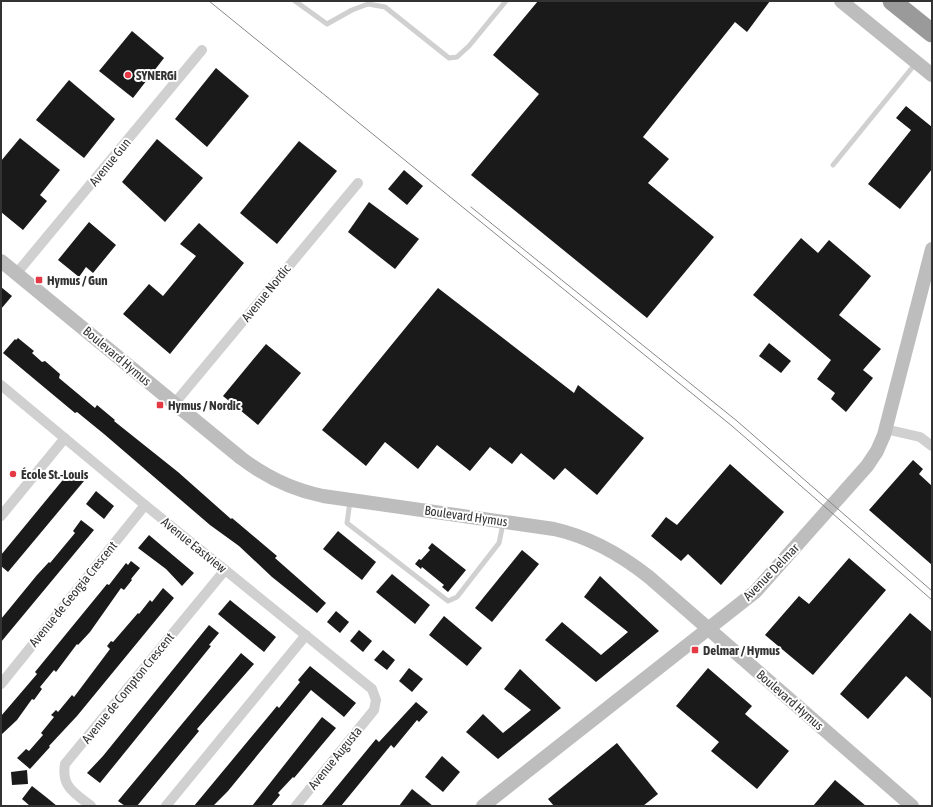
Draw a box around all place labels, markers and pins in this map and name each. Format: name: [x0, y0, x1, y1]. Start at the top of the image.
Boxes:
place label: SYNERGi: [136, 68, 177, 83]
marker: SYNERGi: [123, 70, 133, 80]
place label: Hymus / Gun: [47, 273, 108, 288]
marker: Hymus / Gun: [34, 275, 44, 285]
place label: Hymus / Nordic: [168, 398, 241, 413]
marker: Hymus / Nordic: [155, 400, 165, 410]
place label: École St.-Louis: [21, 467, 89, 482]
marker: École St.-Louis: [8, 469, 18, 479]
place label: Delmar / Hymus: [703, 643, 780, 658]
marker: Delmar / Hymus: [690, 645, 700, 655]

